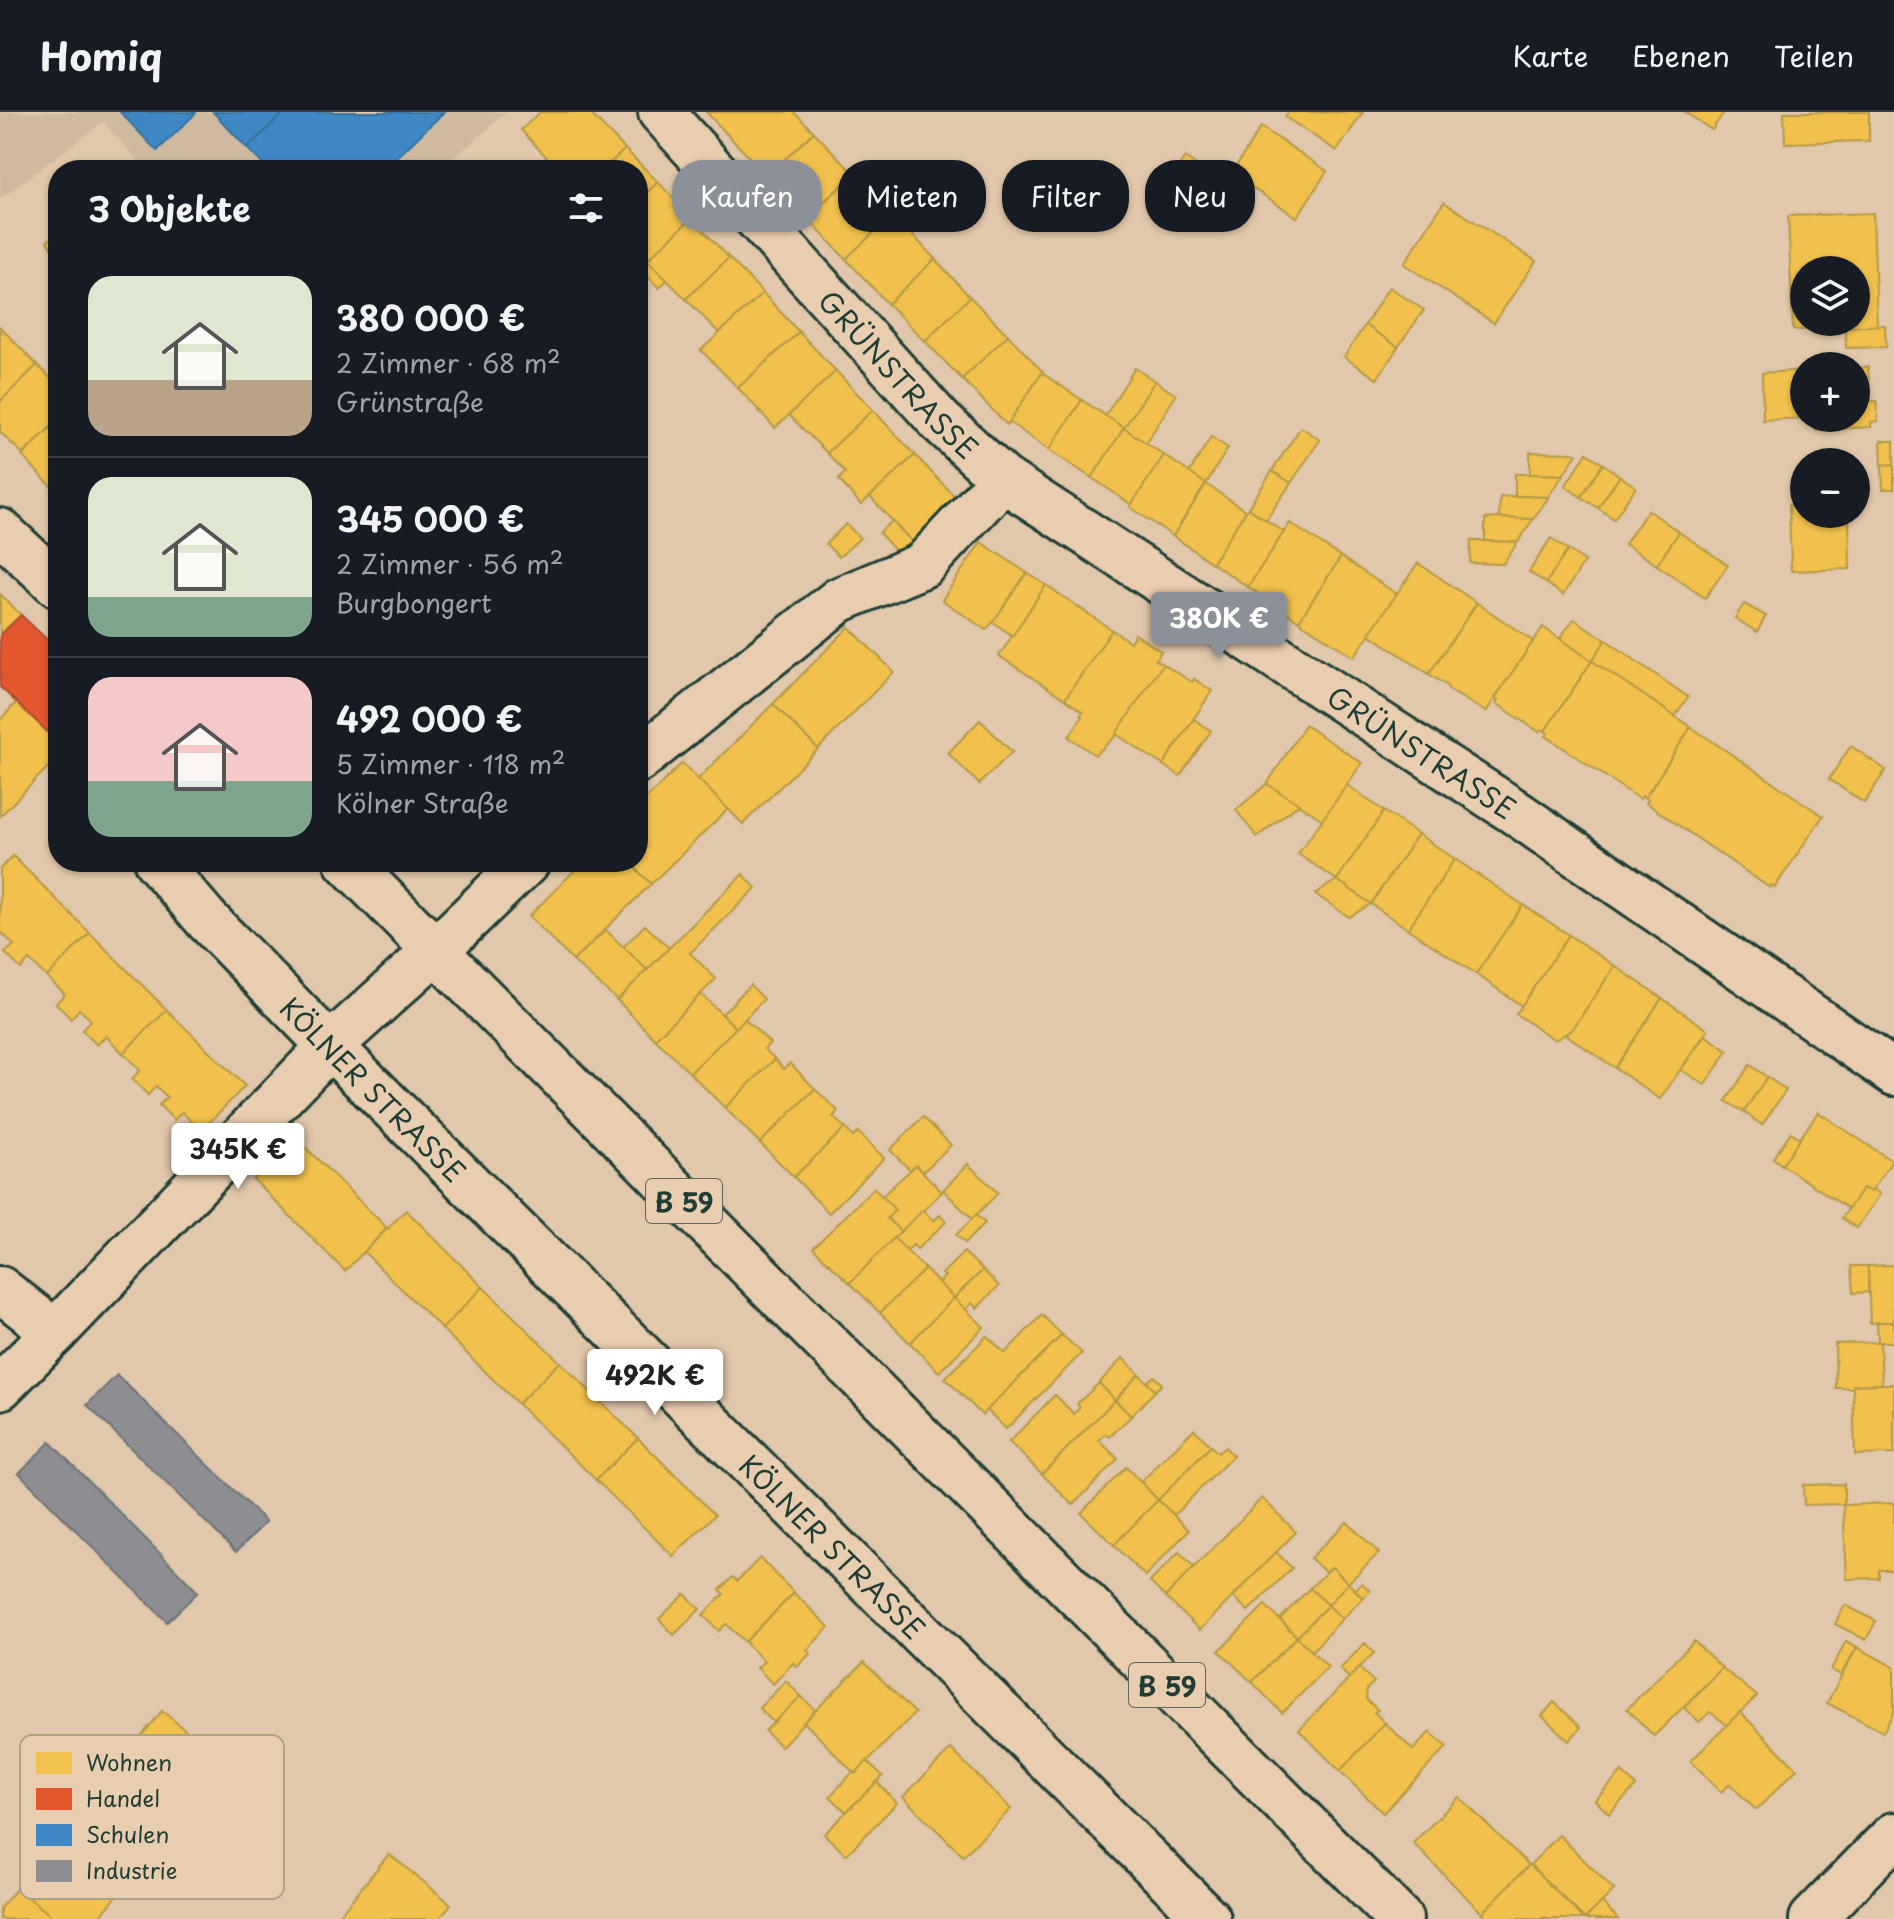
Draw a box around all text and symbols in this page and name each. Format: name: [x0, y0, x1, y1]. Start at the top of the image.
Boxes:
text: Homiq: [40, 27, 162, 84]
text: Karte: [1513, 34, 1588, 77]
text: Ebenen: [1632, 34, 1730, 77]
text: Teilen: [1774, 34, 1854, 77]
chip: Kaufen: [672, 160, 822, 232]
chip: Mieten: [838, 160, 986, 232]
chip: Filter: [1002, 160, 1129, 232]
chip: Neu: [1145, 160, 1255, 232]
text: 3 Objekte: [88, 182, 251, 234]
icon: filters: [564, 186, 608, 230]
map controls: [1790, 256, 1870, 528]
button: layers: [1790, 256, 1870, 336]
street label: GRÜNSTRASSE: [809, 280, 989, 468]
text: 380 000 €: [336, 291, 525, 343]
icon: home: [152, 308, 248, 404]
text: 2 Zimmer · 68 m²: [336, 343, 561, 382]
button: +: [1790, 352, 1870, 432]
text: Grünstraße: [336, 382, 484, 421]
button: −: [1790, 448, 1870, 528]
text: 345 000 €: [336, 492, 524, 544]
icon: home: [152, 509, 248, 605]
text: 2 Zimmer · 56 m²: [336, 544, 563, 583]
text: Burgbongert: [336, 583, 492, 622]
pin: 380K €: [1154, 592, 1284, 660]
text: 380K €: [1169, 598, 1269, 637]
street label: GRÜNSTRASSE: [1319, 674, 1525, 829]
text: 492 000 €: [336, 692, 522, 744]
icon: home: [152, 709, 248, 805]
text: 5 Zimmer · 118 m²: [336, 744, 565, 783]
text: Kölner Straße: [336, 783, 509, 822]
street label: KÖLNER STRASSE: [271, 986, 476, 1192]
pin: 345K €: [173, 1123, 303, 1191]
text: 345K €: [189, 1129, 287, 1168]
road number: B 59: [646, 1179, 722, 1223]
pin: 492K €: [590, 1349, 720, 1417]
text: 492K €: [605, 1355, 705, 1394]
street label: KÖLNER STRASSE: [730, 1444, 936, 1649]
road number: B 59: [1129, 1663, 1205, 1707]
legend: [20, 1735, 284, 1899]
text: Wohnen: [86, 1745, 172, 1778]
text: Handel: [86, 1781, 160, 1814]
text: Schulen: [86, 1817, 169, 1850]
text: Industrie: [86, 1853, 178, 1886]

